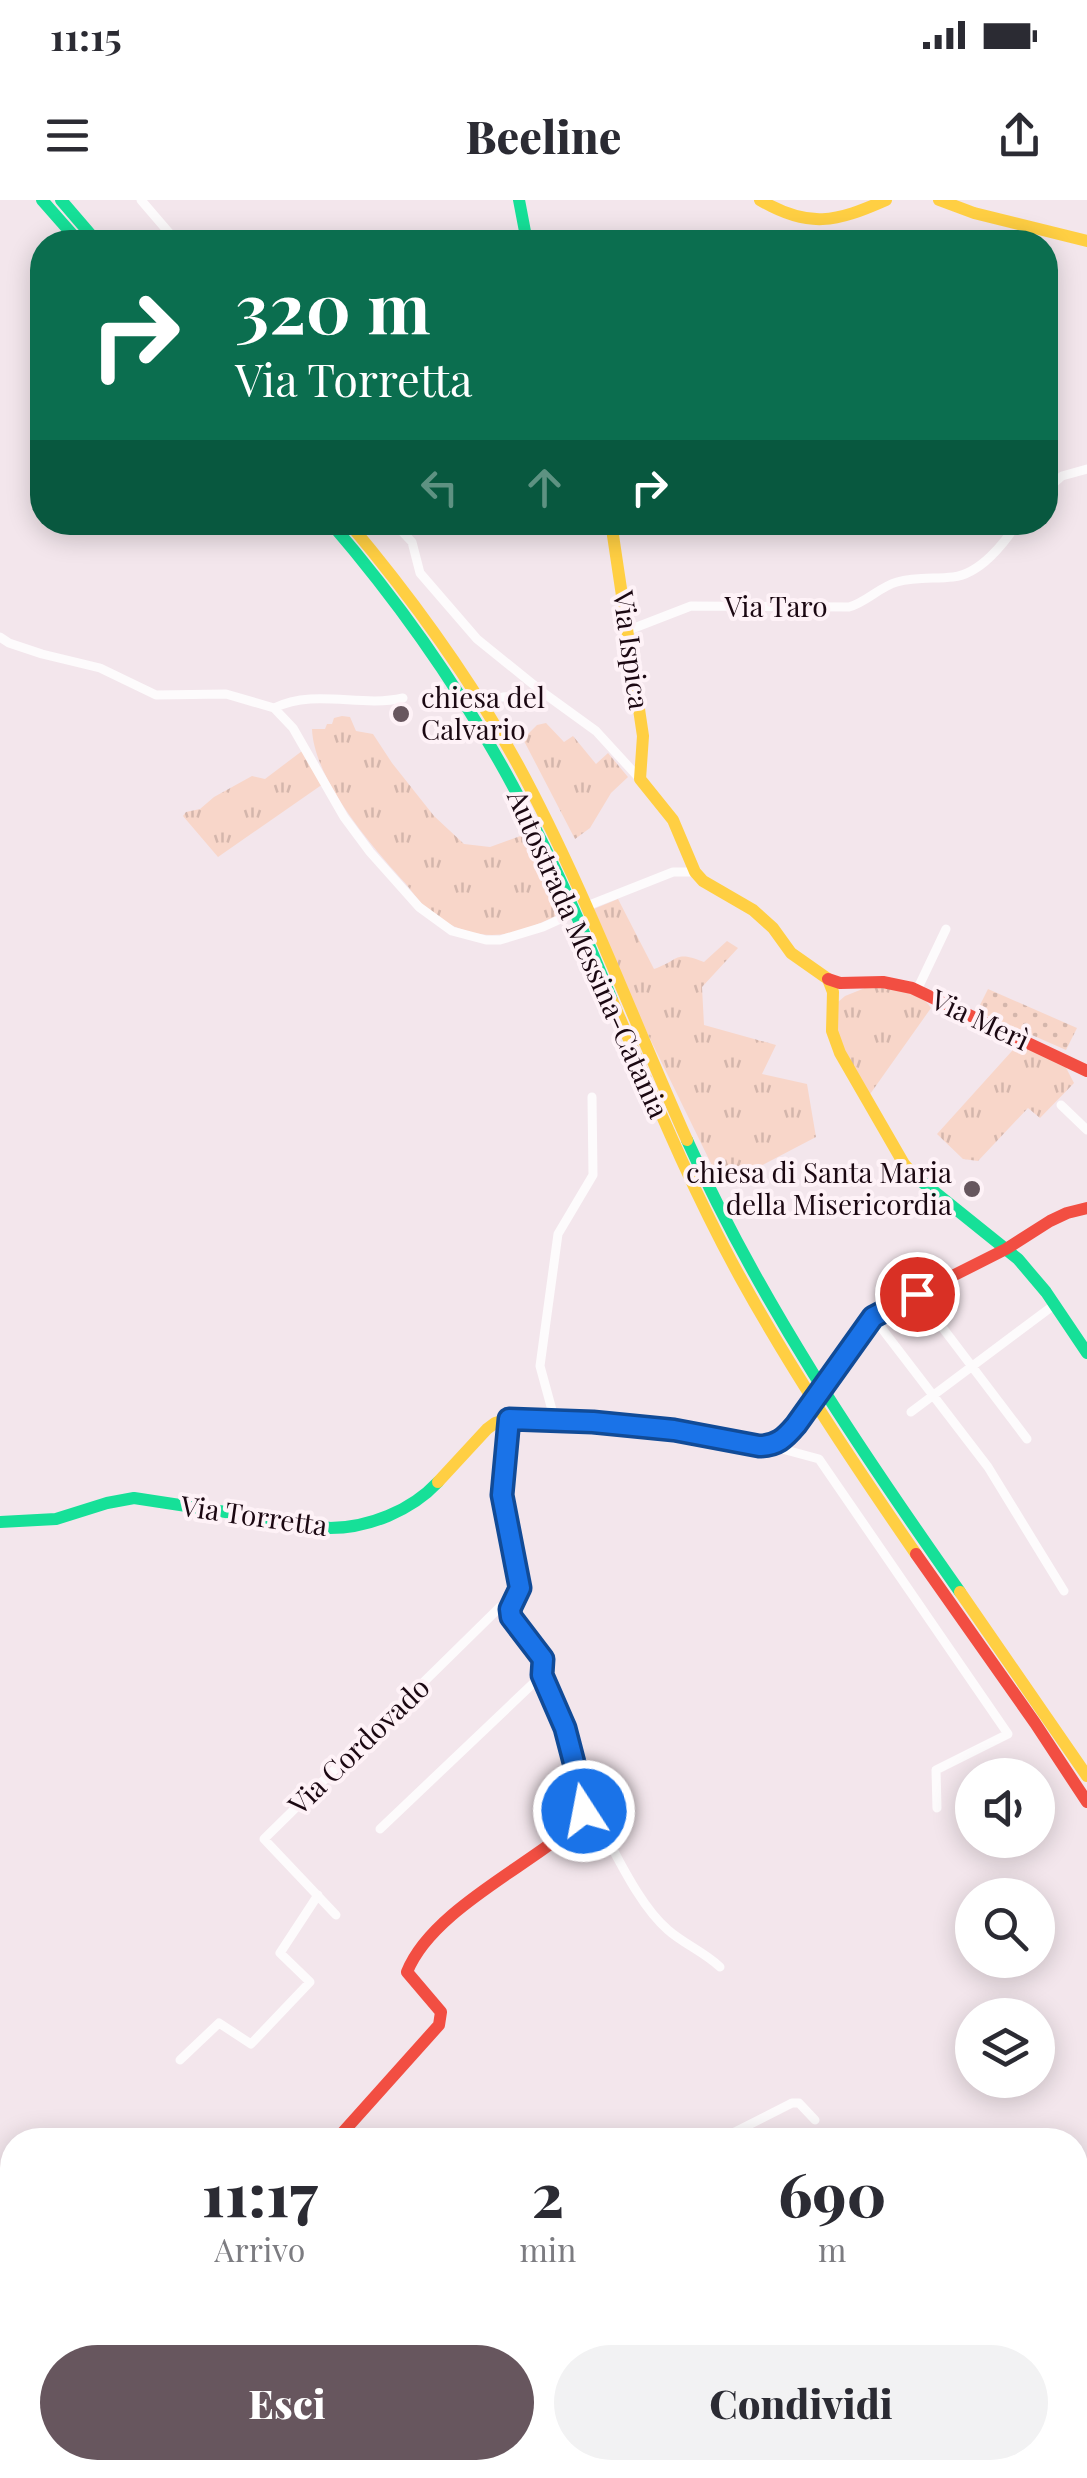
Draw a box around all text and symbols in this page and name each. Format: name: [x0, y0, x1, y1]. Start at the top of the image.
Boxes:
text: 11:15: [50, 10, 122, 61]
text: Beeline: [466, 105, 621, 165]
icon: menu: [40, 108, 95, 163]
icon: share: [992, 108, 1047, 163]
text: 320 m: [235, 258, 431, 352]
icon: right: [70, 270, 200, 400]
text: Via Torretta: [235, 348, 472, 408]
icon: left: [412, 460, 467, 515]
icon: ahead: [517, 460, 572, 515]
icon: right: [622, 460, 677, 515]
street label: Via Ispica: [606, 587, 659, 712]
street label: Via Taro: [723, 587, 828, 624]
place label: chiesa del Calvario: [421, 678, 545, 747]
marker: chiesa del Calvario: [390, 703, 412, 725]
street label: Autostrada Messina-Catania: [500, 783, 679, 1123]
street label: Via Merì: [925, 979, 1036, 1057]
place label: chiesa di Santa Maria della Misericordia: [686, 1153, 952, 1222]
marker: chiesa di Santa Maria della Misericordia: [961, 1178, 983, 1200]
pin: [875, 1252, 960, 1337]
icon: arrive: [890, 1267, 945, 1322]
street label: Via Torretta: [178, 1486, 330, 1543]
street label: Via Cordovado: [279, 1668, 437, 1822]
map controls: [955, 1758, 1055, 2098]
button: sound: [955, 1758, 1055, 1858]
position arrow: [532, 1759, 636, 1863]
button: search: [955, 1878, 1055, 1978]
button: layers: [955, 1998, 1055, 2098]
text: 11:17: [202, 2152, 318, 2232]
text: 2: [532, 2152, 564, 2232]
text: 690: [778, 2152, 886, 2232]
text: Arrivo: [214, 2227, 305, 2270]
text: min: [519, 2227, 576, 2270]
text: m: [818, 2227, 846, 2270]
button: Esci: [40, 2345, 534, 2460]
button: Condividi: [554, 2345, 1048, 2460]

